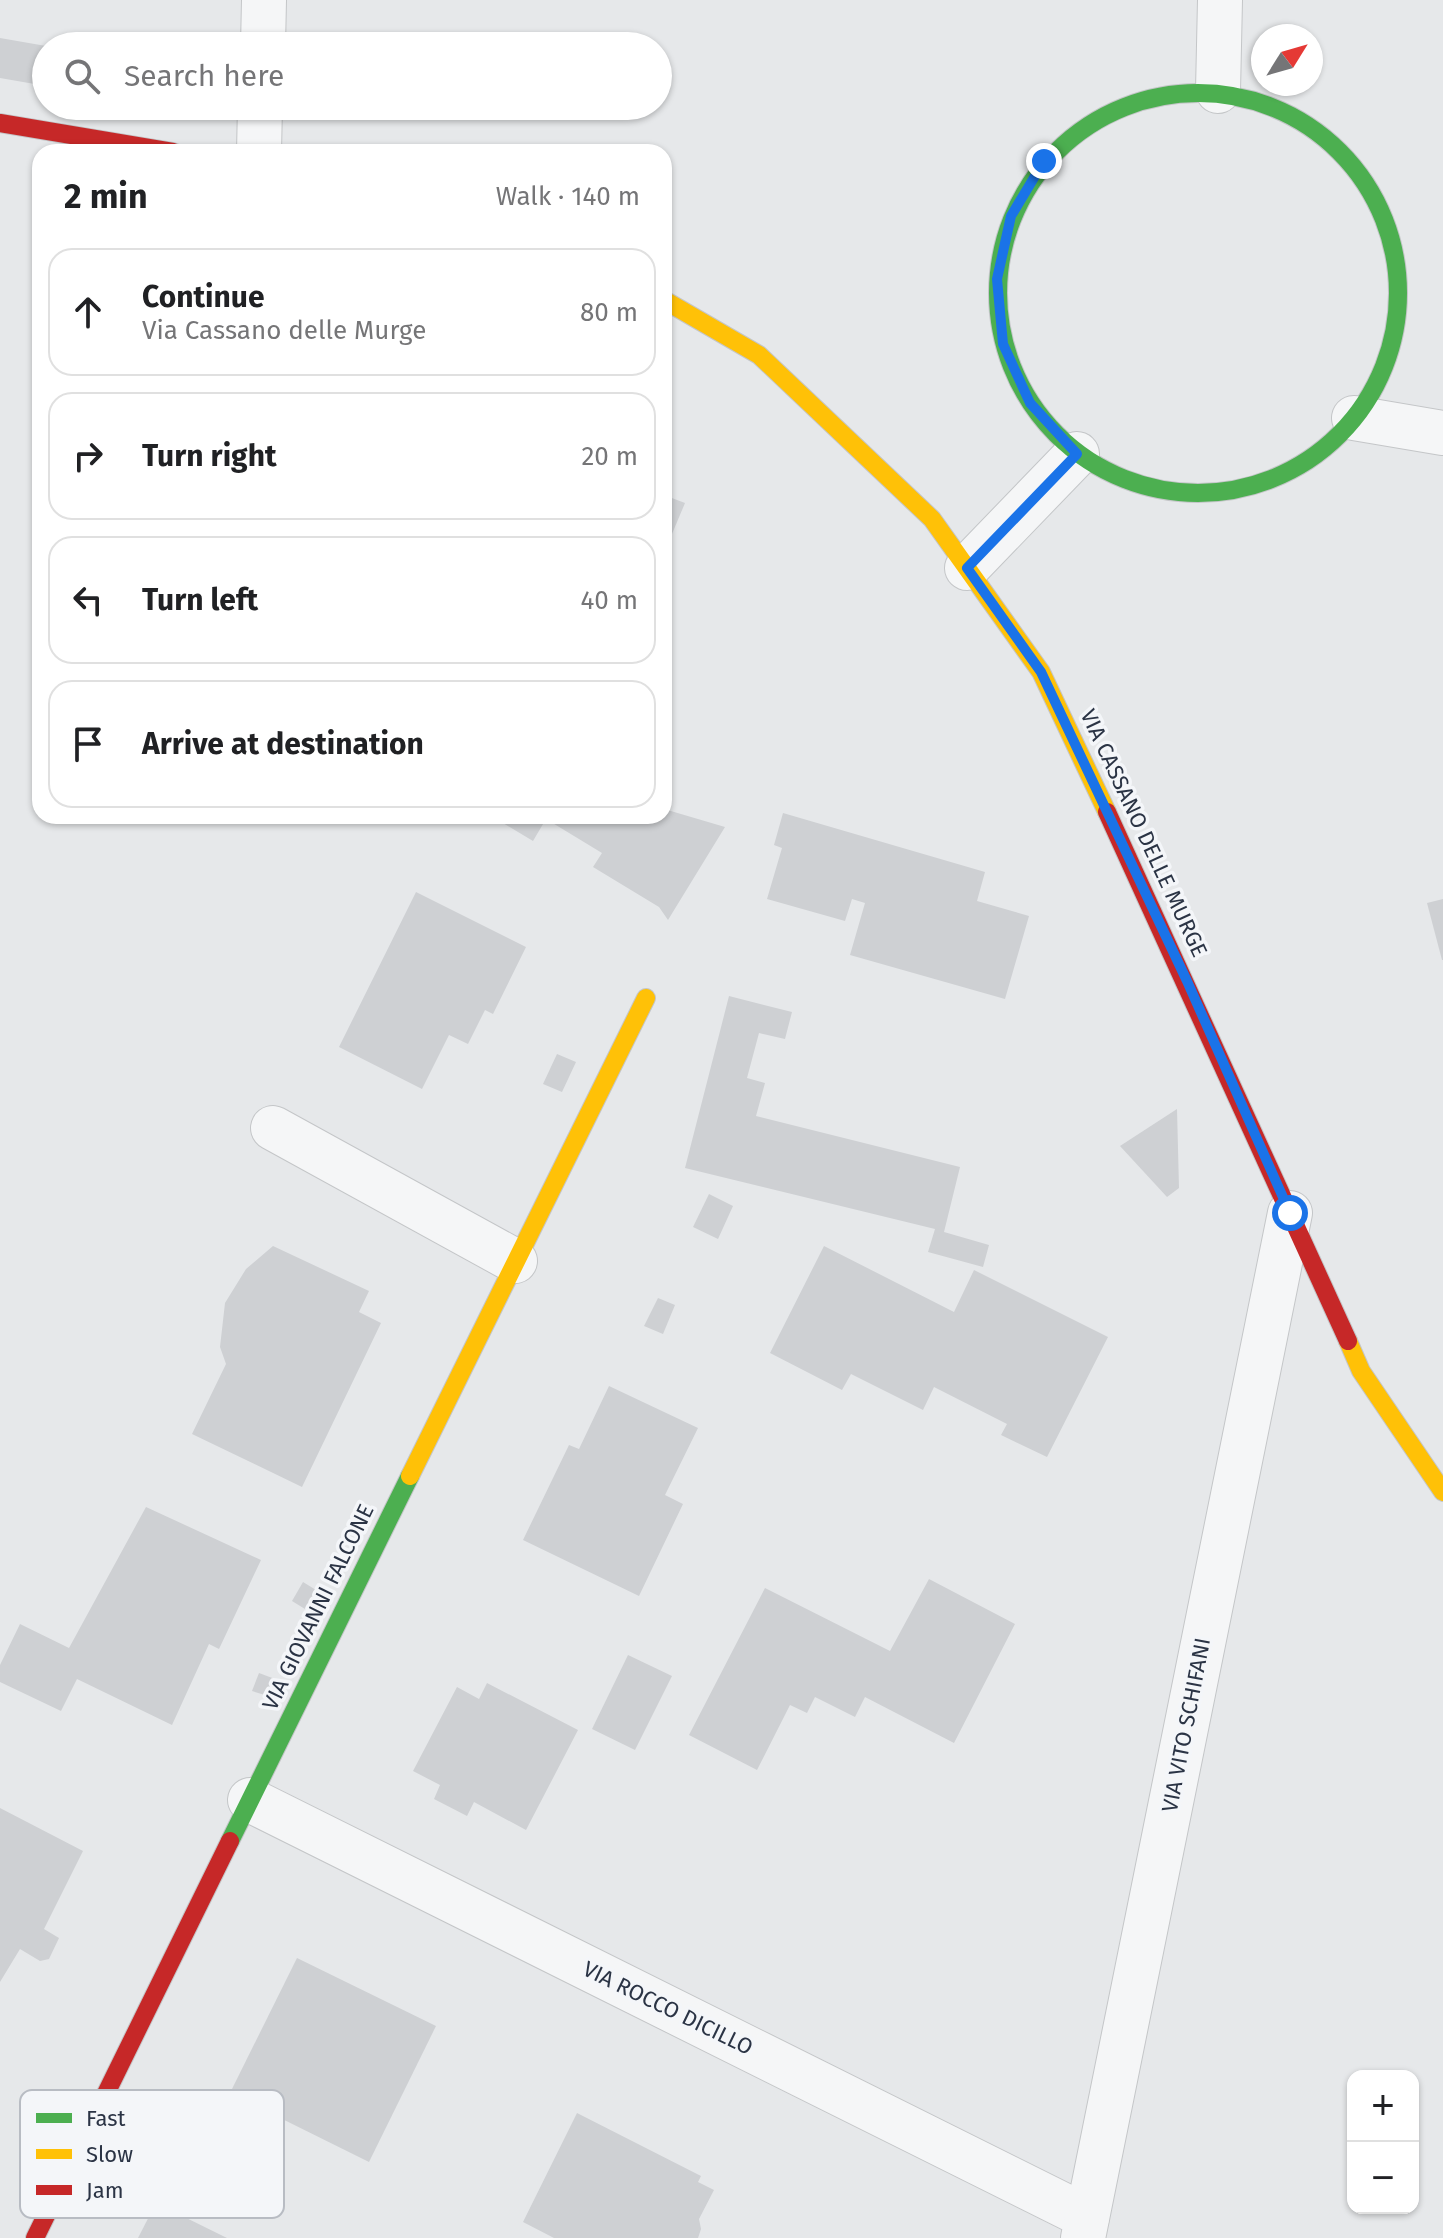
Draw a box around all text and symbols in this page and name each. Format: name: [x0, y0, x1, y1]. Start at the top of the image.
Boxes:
north arrow: [1251, 24, 1323, 96]
search box: [32, 32, 672, 120]
icon: search: [60, 54, 104, 98]
text: Search here: [124, 58, 284, 94]
route end: [1026, 143, 1062, 179]
text: 2 min: [64, 176, 148, 217]
text: Walk · 140 m: [496, 181, 640, 212]
text: Continue: [142, 279, 265, 315]
icon: ahead: [66, 290, 110, 334]
text: 80 m: [580, 297, 638, 328]
text: Via Cassano delle Murge: [142, 315, 426, 346]
icon: right: [66, 434, 110, 478]
text: Turn right: [142, 438, 277, 474]
text: 20 m: [581, 441, 638, 472]
icon: left: [66, 578, 110, 622]
text: Turn left: [142, 582, 258, 618]
text: 40 m: [580, 585, 638, 616]
street label: VIA CASSANO DELLE MURGE: [1075, 705, 1213, 961]
icon: arrive: [66, 722, 110, 766]
text: Arrive at destination: [142, 726, 424, 762]
route start: [1272, 1195, 1308, 1231]
street label: VIA GIOVANNI FALCONE: [256, 1500, 380, 1714]
street label: VIA VITO SCHIFANI: [1156, 1635, 1216, 1815]
street label: VIA ROCCO DICILLO: [579, 1955, 757, 2061]
map controls: [1347, 2070, 1419, 2214]
button: +: [1347, 2070, 1419, 2142]
legend: [20, 2090, 284, 2218]
text: Fast: [86, 2105, 126, 2132]
text: Slow: [86, 2141, 133, 2168]
button: −: [1347, 2142, 1419, 2214]
text: Jam: [86, 2177, 124, 2204]

